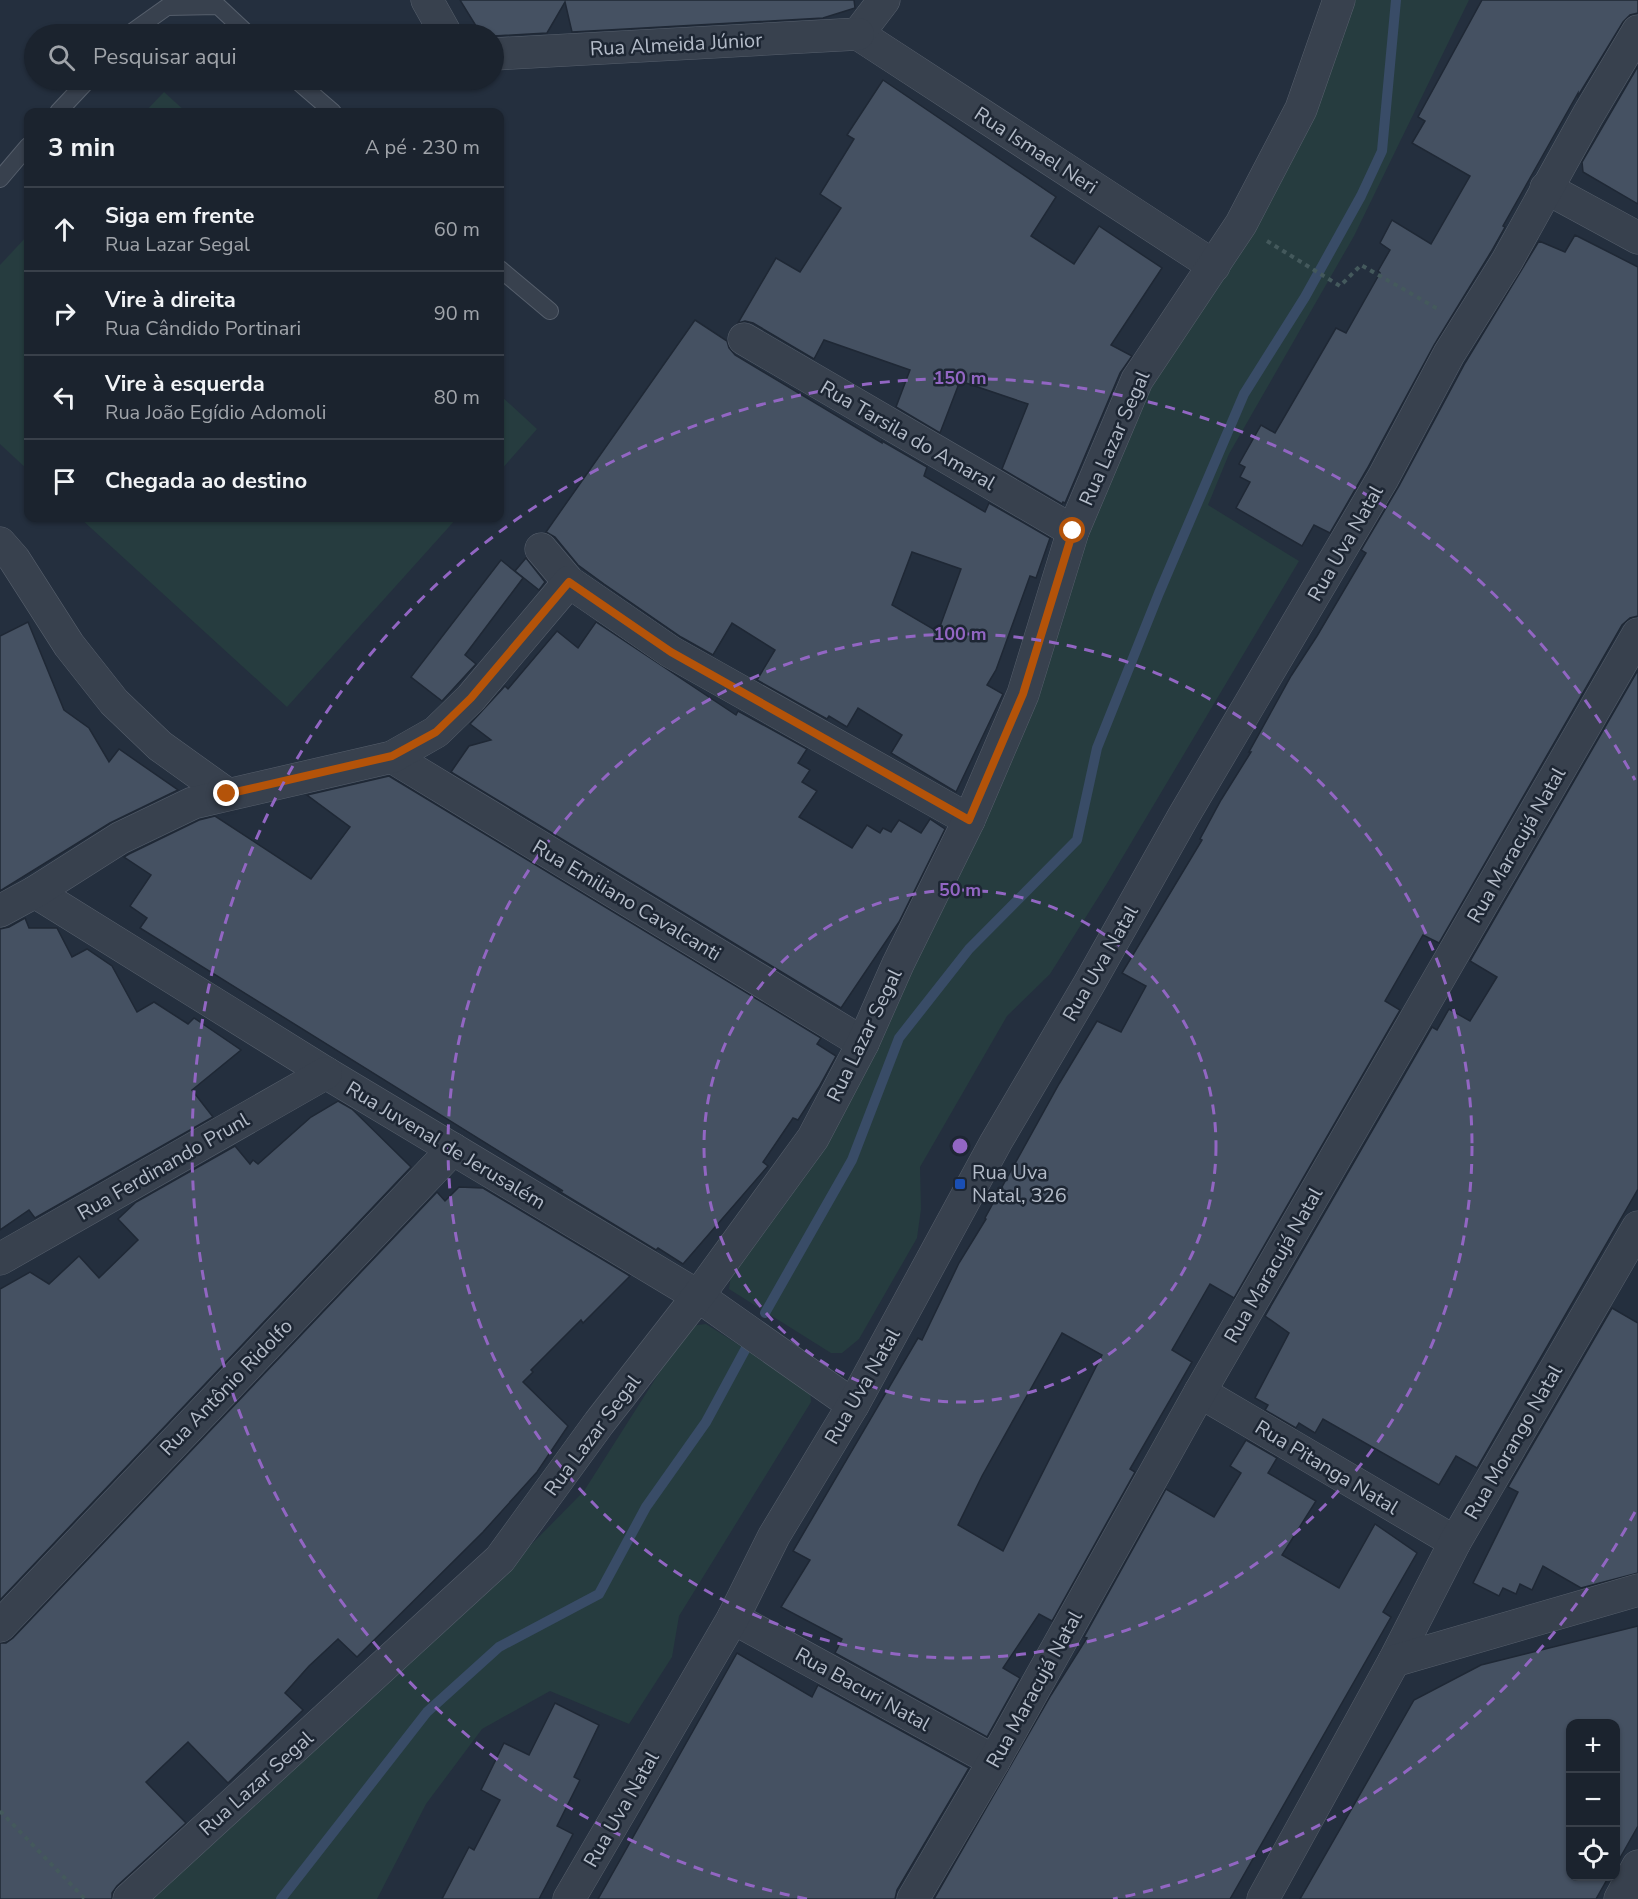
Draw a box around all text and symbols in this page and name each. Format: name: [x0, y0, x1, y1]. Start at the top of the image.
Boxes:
search box: [24, 24, 504, 90]
street label: Rua Almeida Júnior: [589, 27, 763, 62]
icon: search: [45, 41, 78, 74]
text: Pesquisar aqui: [93, 42, 237, 72]
street label: Rua Ismael Neri: [969, 100, 1103, 200]
text: 3 min: [48, 130, 115, 165]
text: A pé · 230 m: [365, 134, 480, 161]
text: Siga em frente: [105, 201, 254, 231]
icon: ahead: [48, 213, 81, 246]
text: 60 m: [434, 216, 480, 243]
text: Rua Lazar Segal: [105, 231, 250, 258]
text: Vire à direita: [105, 285, 236, 315]
icon: right: [48, 297, 81, 330]
text: 90 m: [434, 300, 480, 327]
text: Rua Cândido Portinari: [105, 315, 301, 342]
text: 150 m: [933, 366, 987, 390]
street label: Rua Lazar Segal: [1073, 366, 1156, 510]
text: Vire à esquerda: [105, 369, 265, 399]
street label: Rua Tarsila do Amaral: [815, 374, 1000, 497]
icon: left: [48, 381, 81, 414]
text: 80 m: [434, 384, 480, 411]
text: Rua João Egídio Adomoli: [105, 399, 326, 426]
icon: arrive: [48, 465, 81, 498]
text: Chegada ao destino: [105, 466, 307, 496]
street label: Rua Uva Natal: [1301, 480, 1390, 606]
route start: [1059, 517, 1085, 543]
text: 100 m: [933, 622, 987, 646]
street label: Rua Maracujá Natal: [1461, 762, 1572, 928]
route end: [213, 780, 239, 806]
street label: Rua Emiliano Cavalcanti: [527, 833, 726, 967]
text: 50 m: [939, 878, 981, 902]
street label: Rua Uva Natal: [1056, 900, 1145, 1026]
street label: Rua Lazar Segal: [821, 964, 908, 1106]
street label: Rua Juvenal de Jerusalém: [341, 1075, 551, 1216]
street label: Rua Ferdinando Prunl: [72, 1106, 254, 1227]
centre of rings: [950, 1136, 970, 1156]
place label: Rua Uva Natal, 326: [972, 1159, 1067, 1209]
marker: Rua Uva Natal, 326: [953, 1177, 967, 1191]
street label: Rua Maracujá Natal: [1218, 1182, 1329, 1348]
street label: Rua Antônio Ridolfo: [154, 1313, 299, 1462]
street label: Rua Uva Natal: [818, 1323, 907, 1449]
street label: Rua Morango Natal: [1458, 1360, 1569, 1525]
street label: Rua Lazar Segal: [538, 1369, 647, 1501]
street label: Rua Pitanga Natal: [1250, 1414, 1404, 1521]
street label: Rua Maracujá Natal: [980, 1606, 1089, 1773]
street label: Rua Bacuri Natal: [790, 1641, 935, 1738]
map controls: [1566, 1719, 1620, 1881]
button: +: [1566, 1719, 1620, 1773]
street label: Rua Lazar Segal: [193, 1725, 319, 1842]
street label: Rua Uva Natal: [577, 1746, 666, 1872]
button: −: [1566, 1773, 1620, 1827]
button: locate: [1566, 1827, 1620, 1881]

